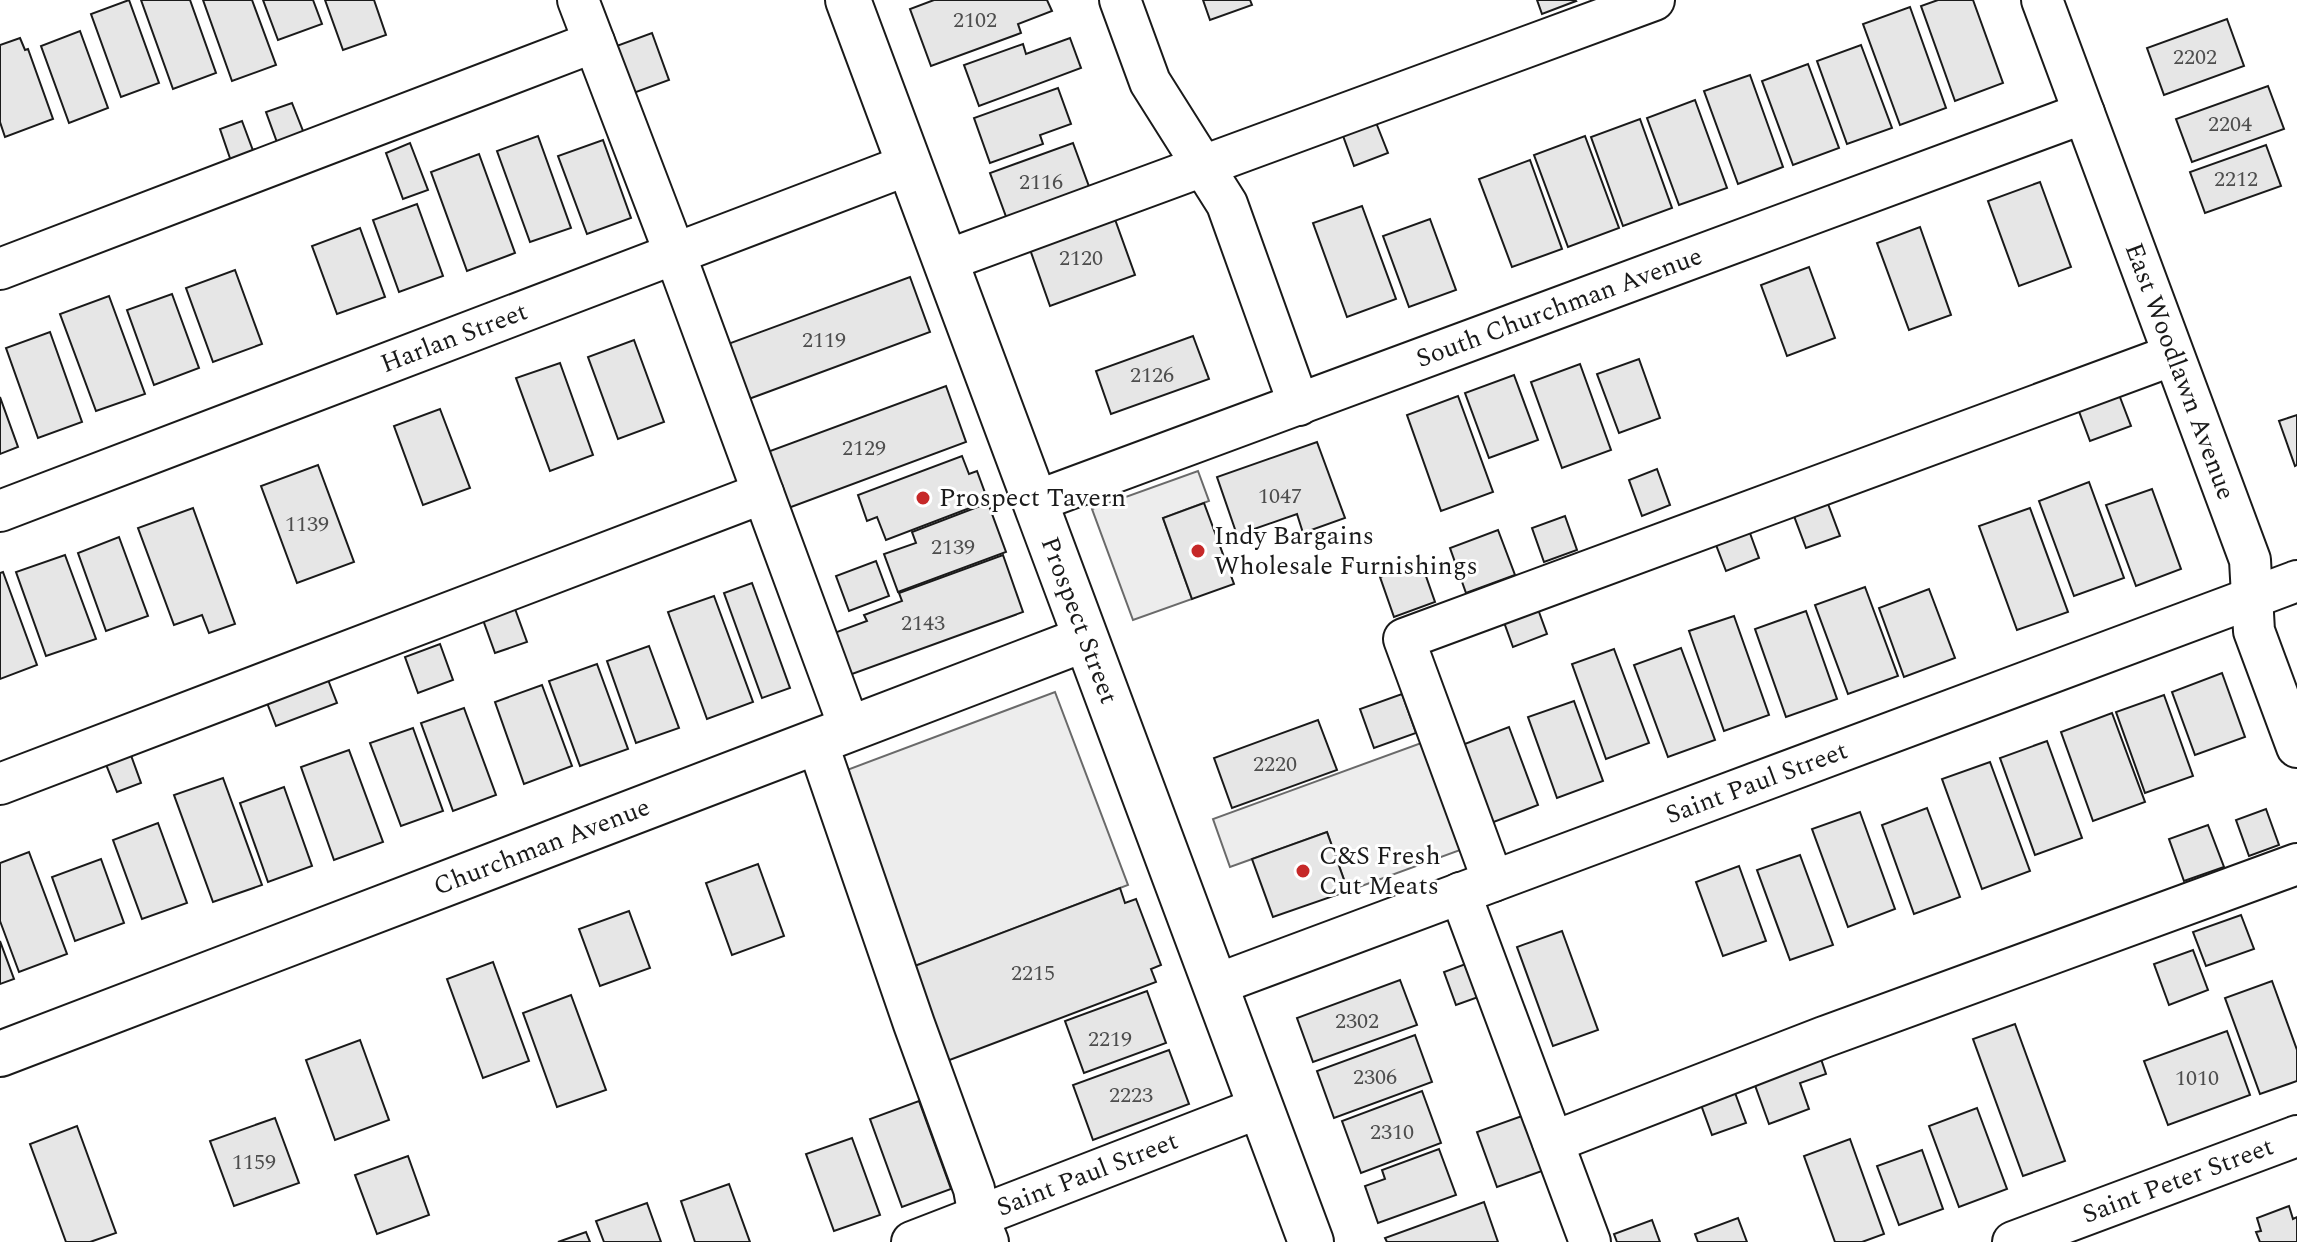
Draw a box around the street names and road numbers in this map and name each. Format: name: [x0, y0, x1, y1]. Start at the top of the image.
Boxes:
street label: South Churchman Avenue: [1410, 236, 1708, 379]
street label: East Woodlawn Avenue: [2114, 237, 2246, 506]
street label: Harlan Street: [375, 292, 533, 384]
street label: Prospect Street: [1030, 531, 1129, 710]
street label: Saint Paul Street: [1660, 731, 1853, 835]
street label: Churchman Avenue: [428, 787, 656, 906]
street label: Saint Paul Street: [991, 1121, 1184, 1227]
street label: Saint Peter Street: [2076, 1126, 2279, 1234]

